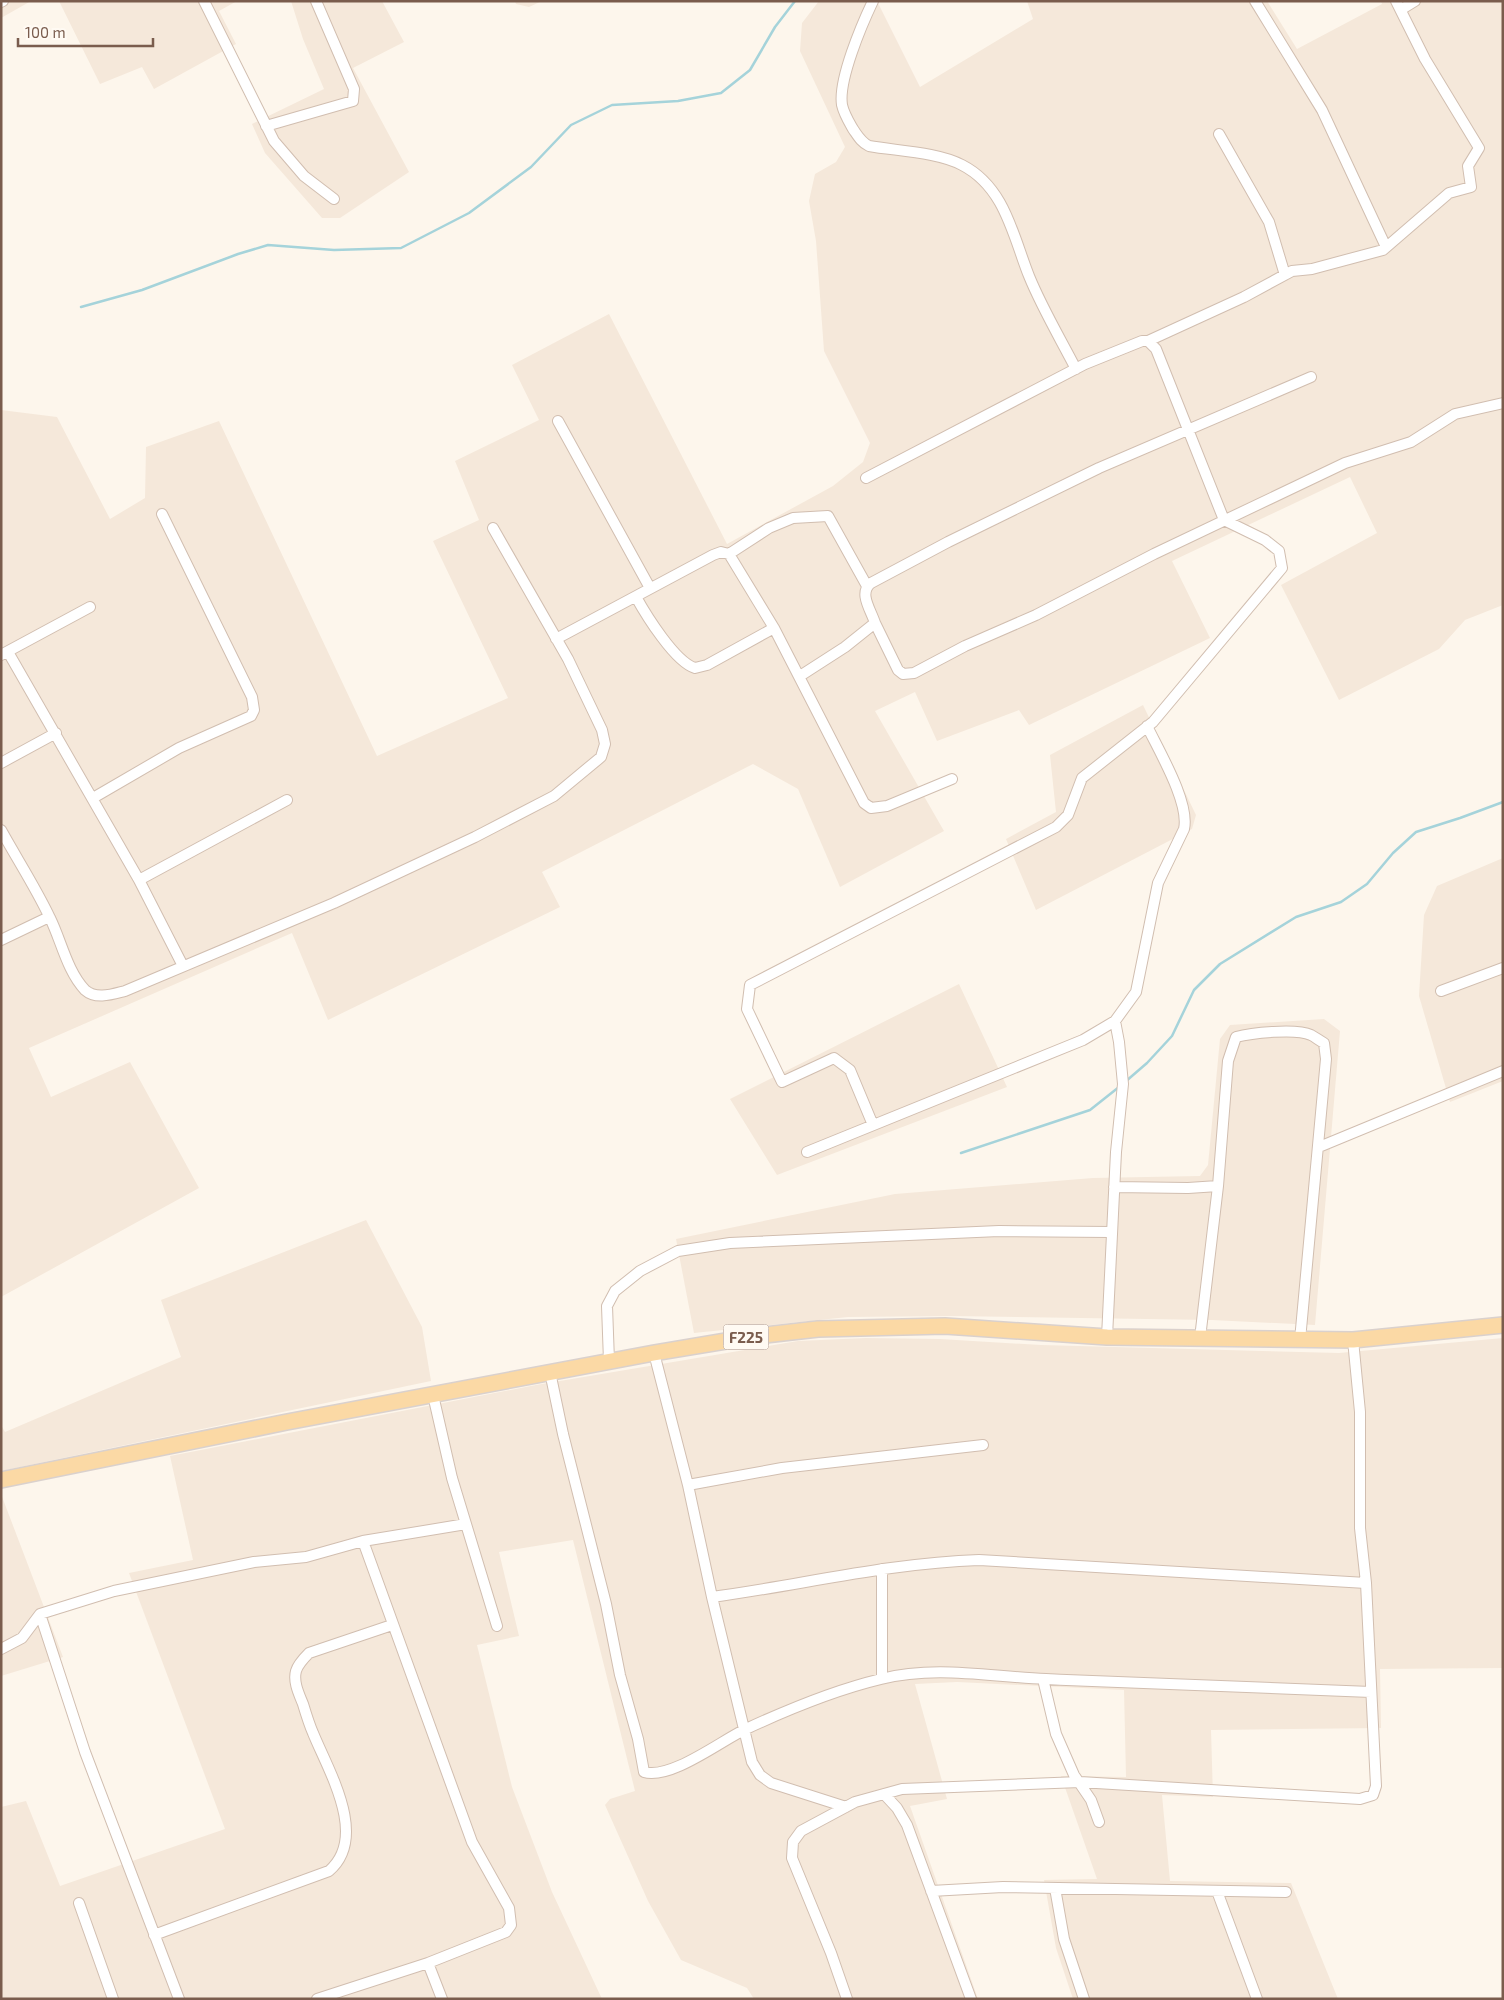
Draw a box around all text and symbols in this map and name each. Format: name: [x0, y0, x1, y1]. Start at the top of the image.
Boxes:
scale bar: [18, 15, 152, 47]
text: 100 m: [25, 23, 66, 41]
road number: F225: [724, 1324, 768, 1350]

